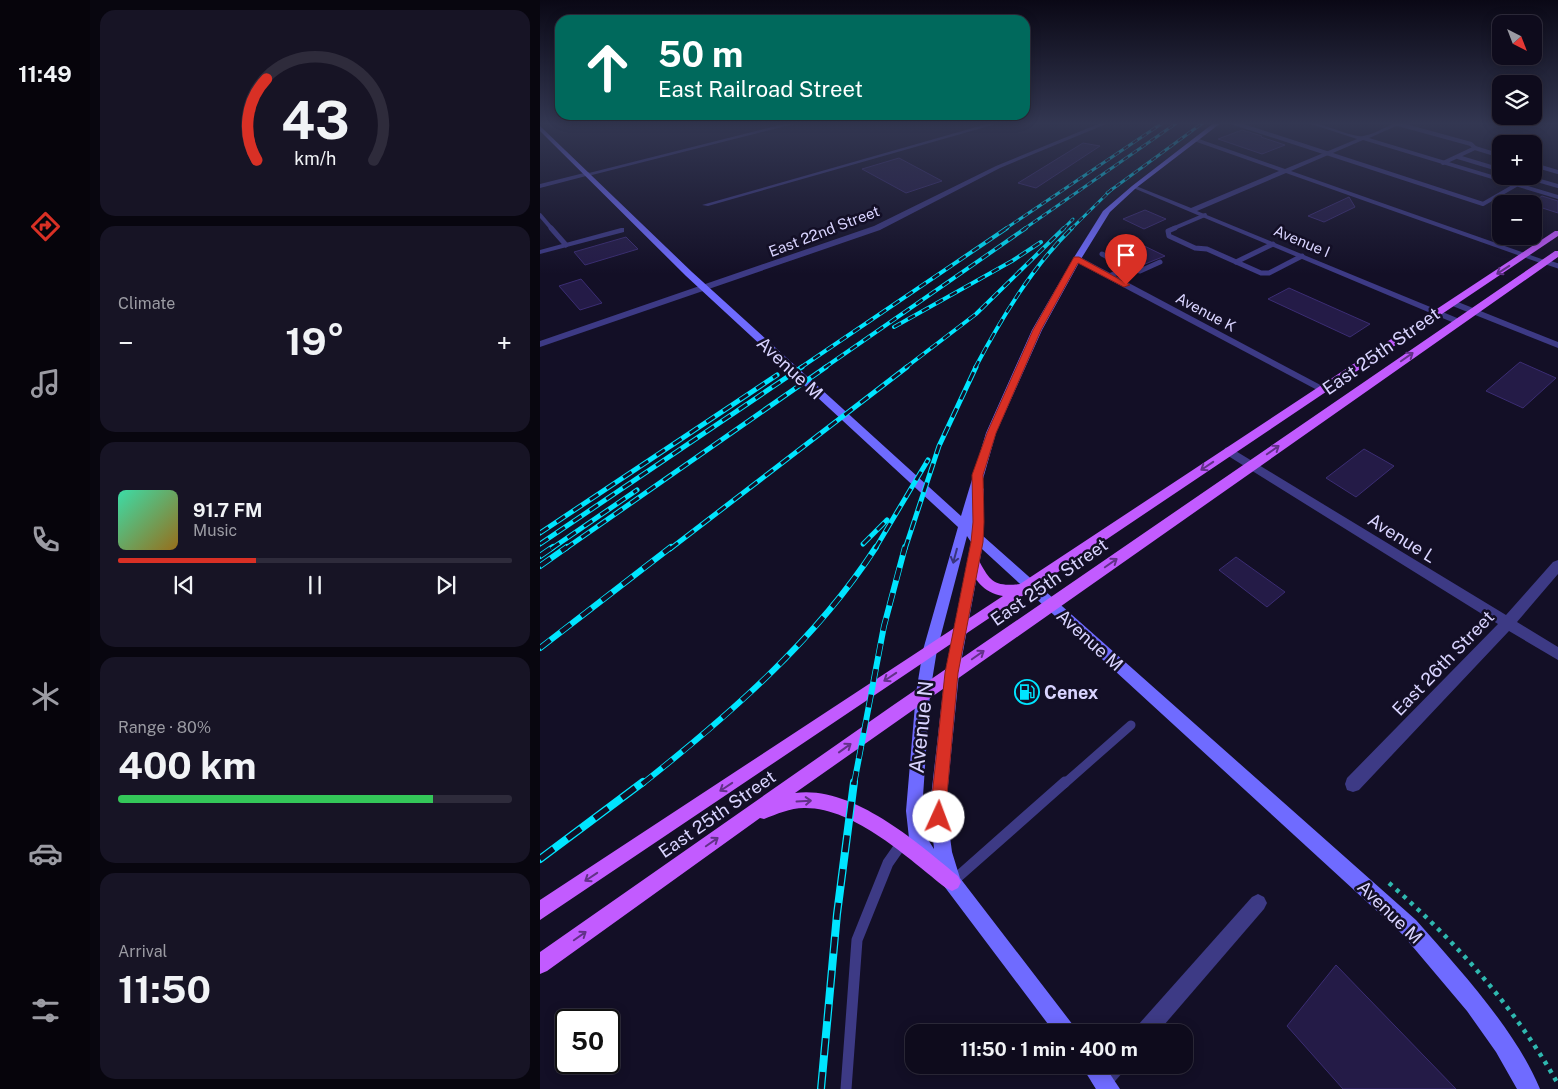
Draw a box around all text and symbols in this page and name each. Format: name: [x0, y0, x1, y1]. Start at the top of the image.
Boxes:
north arrow: [1492, 15, 1542, 65]
map controls: [1492, 15, 1542, 245]
text: 50 m: [658, 34, 743, 75]
icon: ahead: [575, 35, 640, 100]
text: 11:49: [18, 61, 72, 87]
button: layers: [1492, 75, 1542, 125]
text: East Railroad Street: [658, 76, 863, 102]
text: 43: [281, 90, 349, 151]
button: +: [1492, 135, 1542, 185]
text: km/h: [294, 148, 336, 169]
button: −: [1492, 195, 1542, 245]
street label: East 22nd Street: [766, 202, 882, 260]
icon: directions: [28, 209, 63, 244]
street label: Avenue I: [1271, 222, 1333, 260]
pin: [1105, 234, 1147, 285]
icon: arrive: [1112, 241, 1140, 269]
one-way arrow: [1496, 265, 1510, 275]
street label: Avenue K: [1173, 289, 1239, 335]
text: Climate: [118, 294, 175, 313]
street label: East 25th Street: [1319, 303, 1443, 399]
text: 19°: [285, 319, 345, 364]
text: −: [118, 326, 134, 359]
text: +: [496, 326, 512, 359]
street label: Avenue M: [753, 332, 827, 404]
one-way arrow: [1400, 352, 1414, 363]
icon: music: [28, 366, 63, 401]
one-way arrow: [1266, 445, 1280, 455]
one-way arrow: [1200, 461, 1214, 471]
text: 91.7 FM: [193, 499, 263, 521]
street label: Avenue L: [1364, 509, 1440, 567]
text: Music: [193, 521, 237, 540]
icon: phone: [28, 522, 63, 557]
street label: East 25th Street: [987, 534, 1111, 630]
one-way arrow: [950, 548, 960, 564]
one-way arrow: [1104, 558, 1118, 568]
icon: previous: [170, 571, 198, 599]
icon: pause: [301, 571, 329, 599]
icon: next: [432, 571, 460, 599]
street label: Avenue M: [1052, 605, 1128, 675]
street label: East 26th Street: [1388, 606, 1498, 720]
one-way arrow: [971, 650, 985, 660]
one-way arrow: [883, 672, 897, 683]
icon: climate: [28, 679, 63, 714]
street label: Avenue N: [904, 679, 938, 775]
fuel station icon: Cenex: [1014, 679, 1040, 705]
place label: Cenex: [1044, 682, 1099, 703]
text: Range · 80%: [118, 718, 211, 737]
text: 400 km: [118, 743, 256, 788]
one-way arrow: [838, 743, 852, 753]
street label: East 25th Street: [655, 766, 779, 862]
one-way arrow: [719, 782, 733, 792]
position arrow: [912, 790, 964, 842]
one-way arrow: [795, 796, 811, 805]
icon: car: [28, 836, 63, 871]
one-way arrow: [705, 836, 718, 847]
one-way arrow: [584, 872, 598, 883]
street label: Avenue M: [1353, 876, 1427, 948]
one-way arrow: [573, 931, 587, 941]
text: Arrival: [118, 942, 167, 961]
text: 11:50: [118, 967, 211, 1012]
icon: filters: [28, 993, 63, 1028]
speed limit sign: 50: [555, 1009, 620, 1074]
text: 11:50 · 1 min · 400 m: [960, 1038, 1138, 1060]

